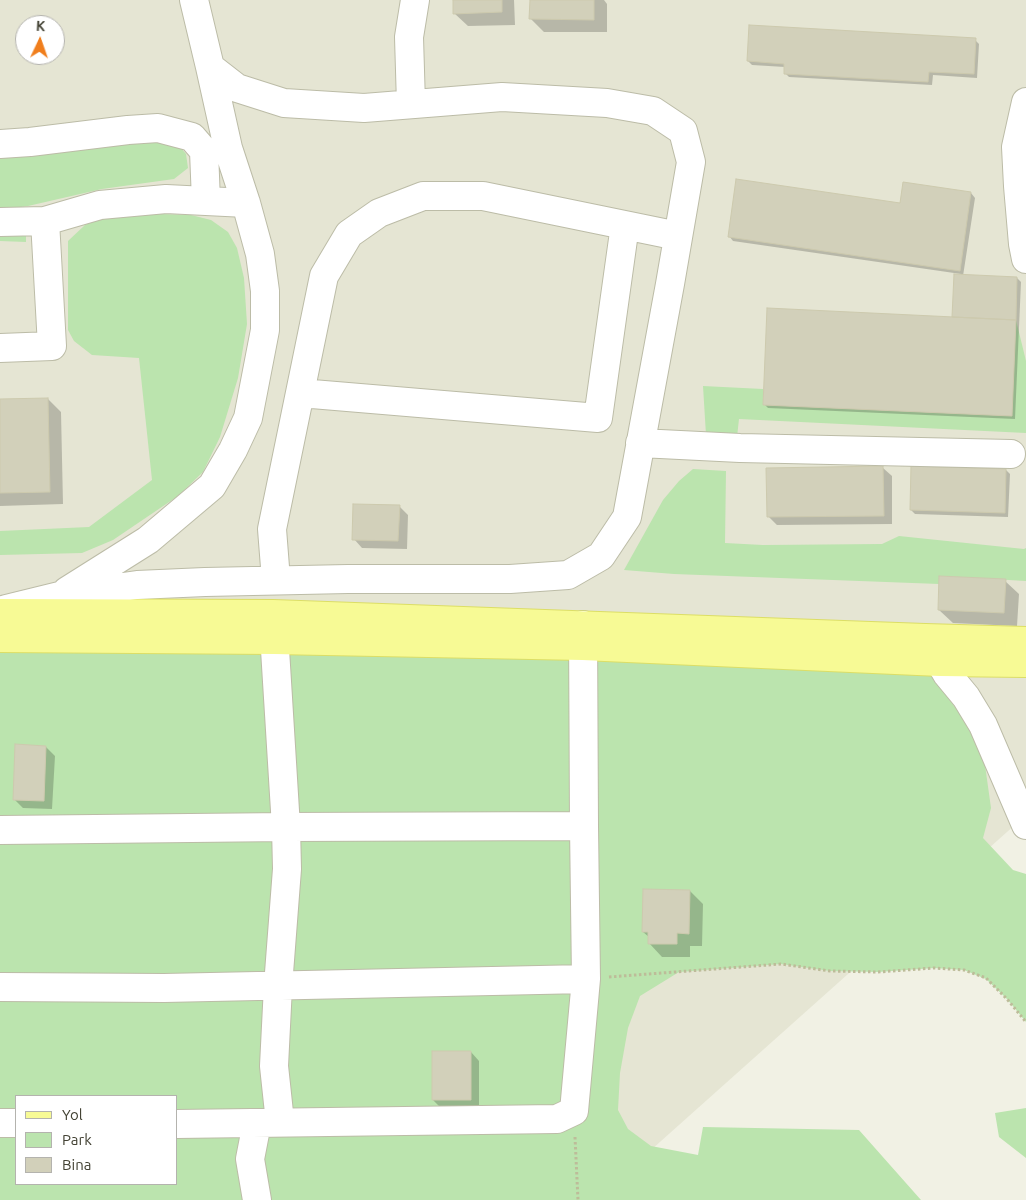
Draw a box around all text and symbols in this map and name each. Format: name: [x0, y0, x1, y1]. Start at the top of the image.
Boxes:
north arrow: [15, 15, 65, 65]
text: K: [36, 18, 46, 34]
legend: [15, 1095, 178, 1185]
text: Yol: [62, 1106, 83, 1123]
text: Park: [62, 1131, 92, 1148]
text: Bina: [62, 1156, 91, 1173]

